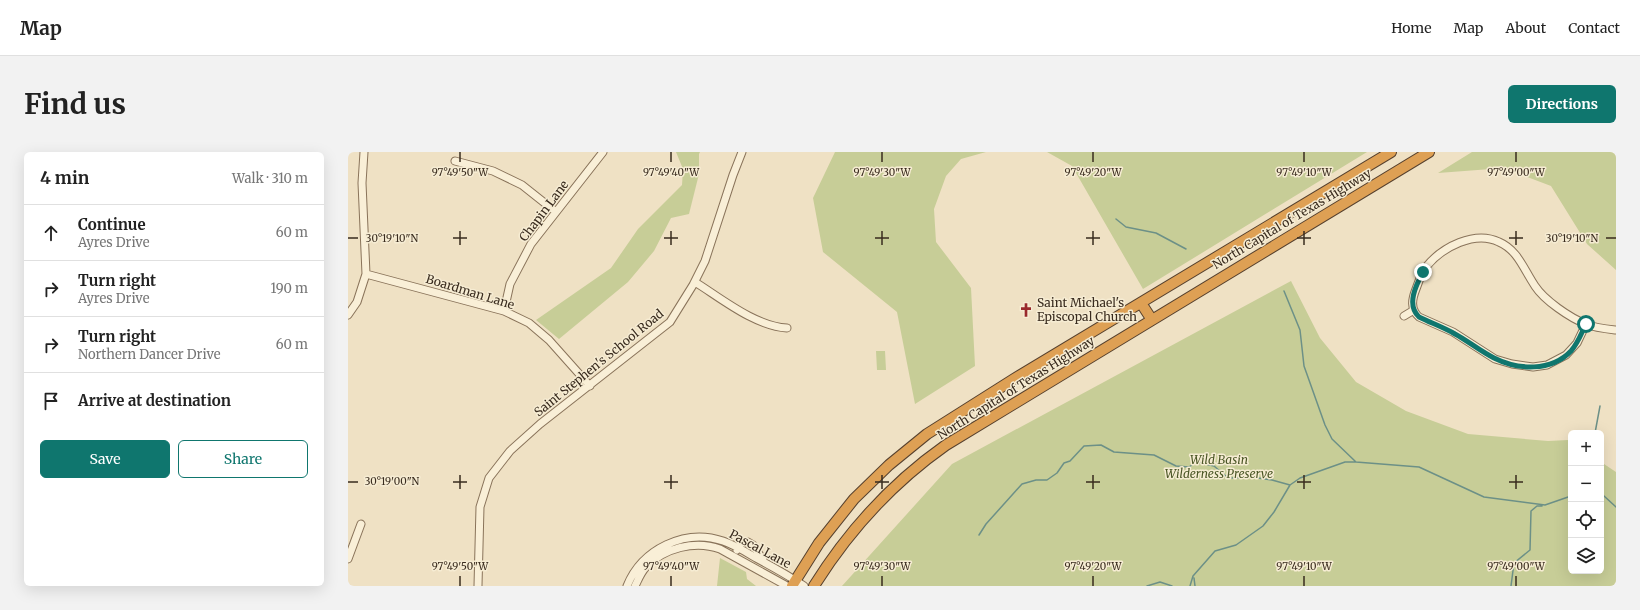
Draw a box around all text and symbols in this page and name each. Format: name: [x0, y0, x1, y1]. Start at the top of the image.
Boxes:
text: Map: [20, 16, 62, 40]
text: Home: [1391, 19, 1432, 37]
text: Map: [1454, 19, 1483, 37]
text: About: [1505, 19, 1546, 37]
text: Contact: [1568, 19, 1620, 37]
button: Directions: [1508, 85, 1616, 123]
text: Find us: [24, 86, 126, 122]
street label: North Capital of Texas Highway: [1210, 165, 1374, 272]
text: 97°49'50"W: [432, 166, 489, 179]
text: 97°49'40"W: [643, 166, 700, 179]
text: 97°49'30"W: [854, 166, 911, 179]
text: 97°49'20"W: [1065, 166, 1122, 179]
text: 97°49'10"W: [1276, 166, 1333, 179]
text: 97°49'00"W: [1487, 166, 1546, 179]
text: 4 min: [40, 167, 89, 189]
text: Walk · 310 m: [232, 170, 308, 187]
street label: Chapin Lane: [516, 177, 571, 244]
text: Continue: [78, 215, 146, 234]
icon: ahead: [40, 222, 62, 244]
text: 60 m: [276, 224, 308, 241]
text: 30°19'10"N: [366, 232, 418, 245]
text: 30°19'10"N: [1546, 232, 1598, 245]
text: Ayres Drive: [78, 234, 149, 251]
route end: [1414, 263, 1432, 281]
text: Turn right: [78, 271, 156, 290]
street label: Boardman Lane: [424, 271, 516, 312]
icon: right: [40, 278, 62, 300]
text: 190 m: [271, 280, 308, 297]
text: Ayres Drive: [78, 290, 149, 307]
place label: Saint Michael's Episcopal Church: [1037, 295, 1137, 324]
church icon: Saint Michael's Episcopal Church: [1018, 302, 1034, 318]
street label: Saint Stephen's School Road: [531, 306, 666, 419]
route start: [1577, 315, 1595, 333]
text: Turn right: [78, 327, 156, 346]
street label: North Capital of Texas Highway: [934, 333, 1097, 442]
icon: right: [40, 334, 62, 356]
text: 60 m: [276, 336, 308, 353]
text: Northern Dancer Drive: [78, 346, 221, 363]
icon: arrive: [40, 390, 62, 412]
text: Arrive at destination: [78, 391, 231, 410]
map controls: [1568, 430, 1604, 574]
button: +: [1568, 430, 1604, 466]
button: Save: [40, 440, 170, 478]
button: Share: [178, 440, 308, 478]
park label: Wild Basin Wilderness Preserve: [1165, 452, 1273, 481]
button: −: [1568, 466, 1604, 502]
text: 30°19'00"N: [365, 475, 420, 488]
button: locate: [1568, 502, 1604, 538]
street label: Pascal Lane: [727, 526, 794, 571]
button: layers: [1568, 538, 1604, 574]
text: 97°49'50"W: [432, 560, 489, 573]
text: 97°49'40"W: [643, 560, 700, 573]
text: 97°49'30"W: [854, 560, 911, 573]
text: 97°49'20"W: [1065, 560, 1122, 573]
text: 97°49'10"W: [1276, 560, 1333, 573]
text: 97°49'00"W: [1487, 560, 1546, 573]

